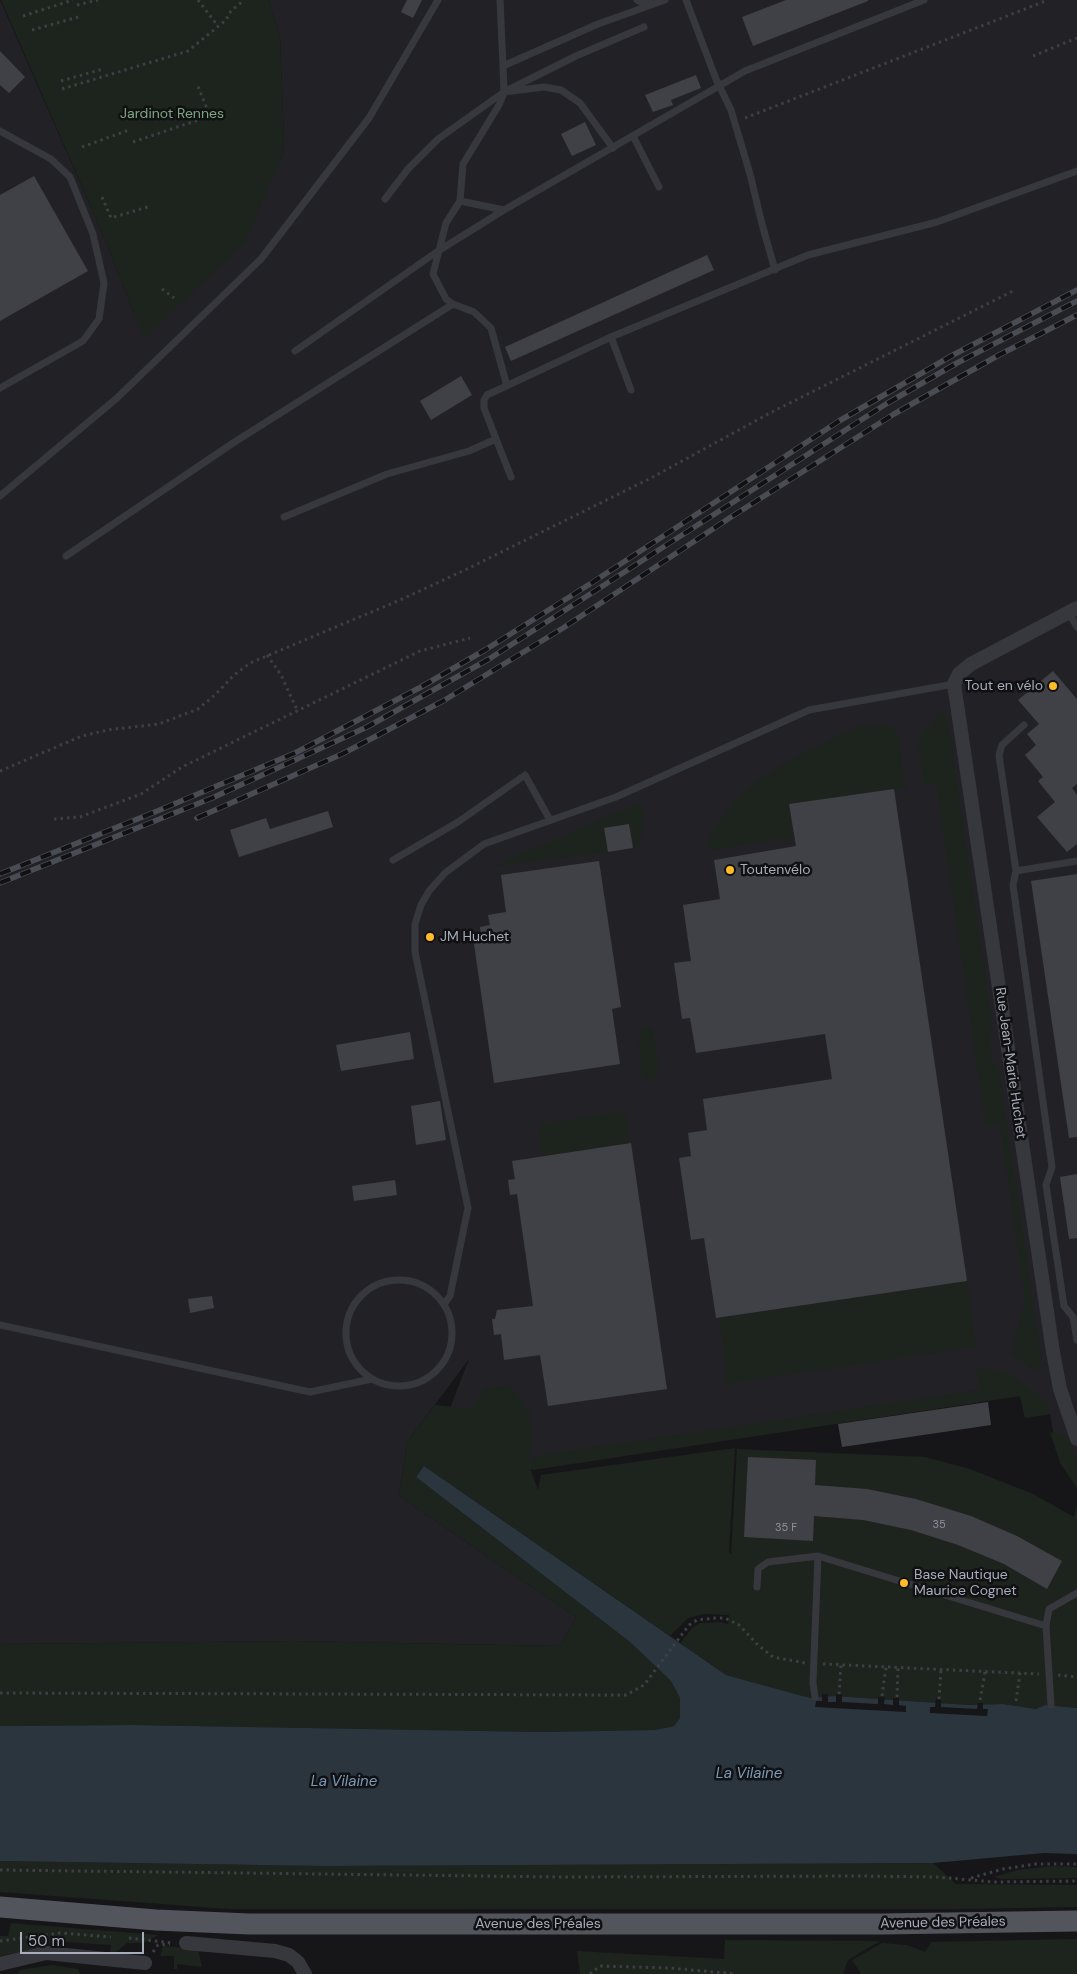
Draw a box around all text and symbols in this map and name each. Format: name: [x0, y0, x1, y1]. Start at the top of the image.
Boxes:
park label: Jardinot Rennes: [120, 106, 224, 122]
place label: Tout en vélo: [965, 678, 1043, 694]
marker: Tout en vélo: [1047, 680, 1059, 692]
place label: Toutenvélo: [740, 862, 810, 878]
marker: Toutenvélo: [724, 864, 736, 876]
place label: JM Huchet: [440, 929, 509, 945]
marker: JM Huchet: [424, 931, 436, 943]
street label: Rue Jean-Marie Huchet: [991, 986, 1029, 1140]
house number: 35: [932, 1518, 946, 1532]
house number: 35 F: [775, 1521, 797, 1535]
place label: Base Nautique Maurice Cognet: [914, 1567, 1017, 1600]
marker: Base Nautique Maurice Cognet: [898, 1577, 910, 1589]
water label: La Vilaine: [716, 1765, 782, 1783]
water label: La Vilaine: [311, 1773, 377, 1791]
street label: Avenue des Préales: [880, 1914, 1006, 1932]
street label: Avenue des Préales: [475, 1916, 601, 1932]
scale bar: [22, 1922, 146, 1954]
text: 50 m: [28, 1931, 65, 1951]

